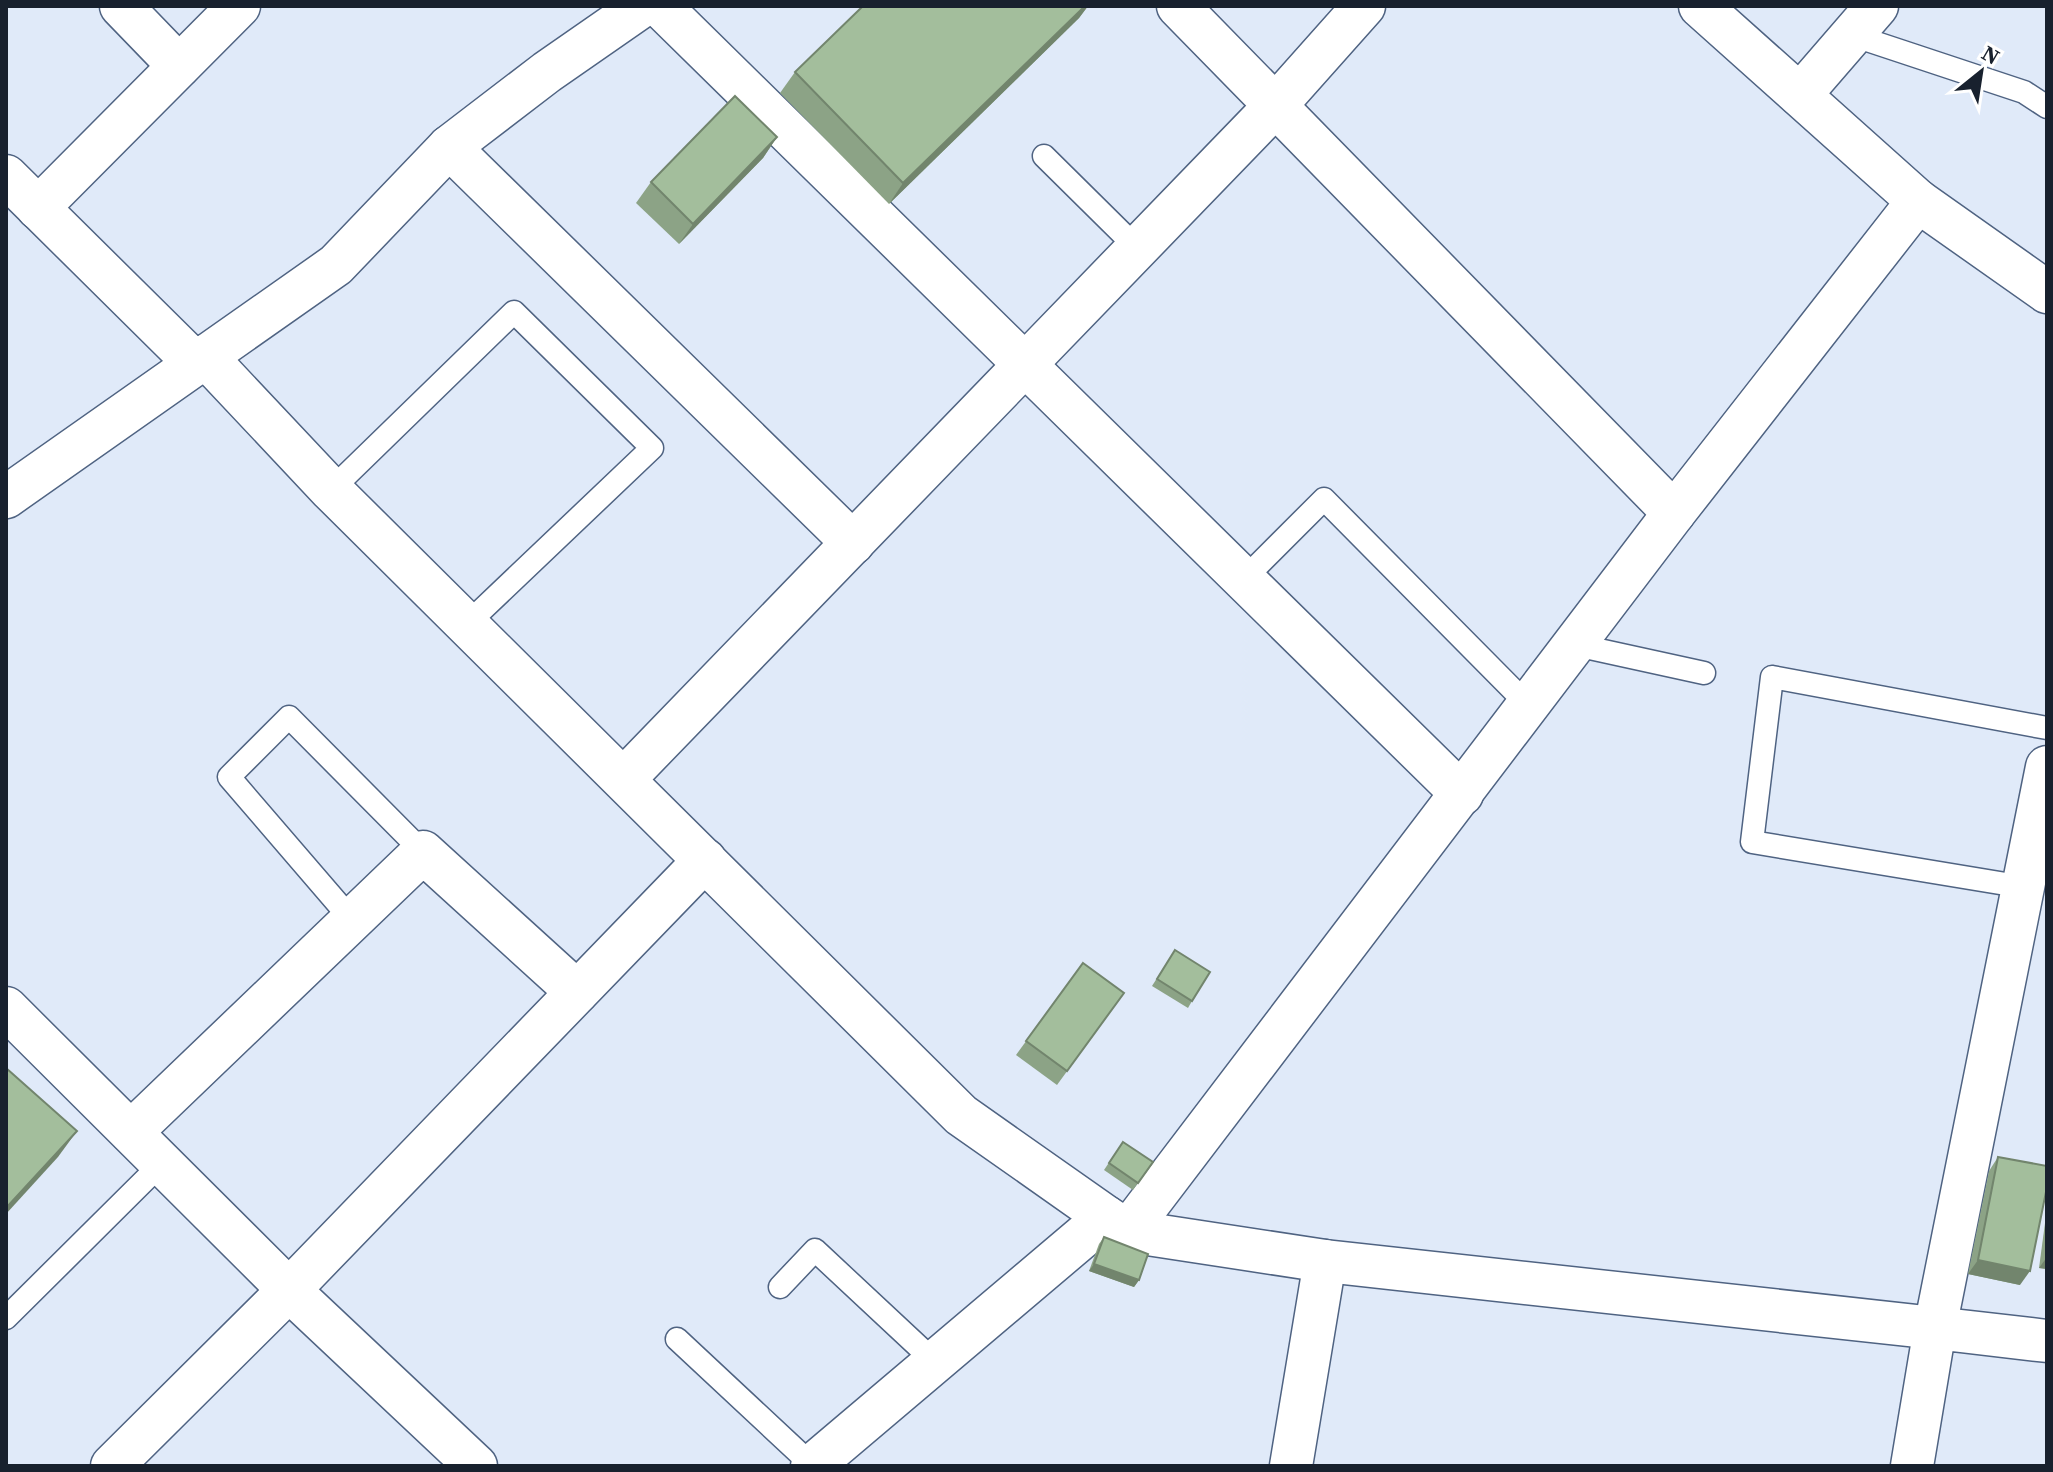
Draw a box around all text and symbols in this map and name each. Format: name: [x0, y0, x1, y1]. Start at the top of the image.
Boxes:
north arrow: [1941, 32, 2021, 112]
text: N: [1977, 38, 2005, 72]

